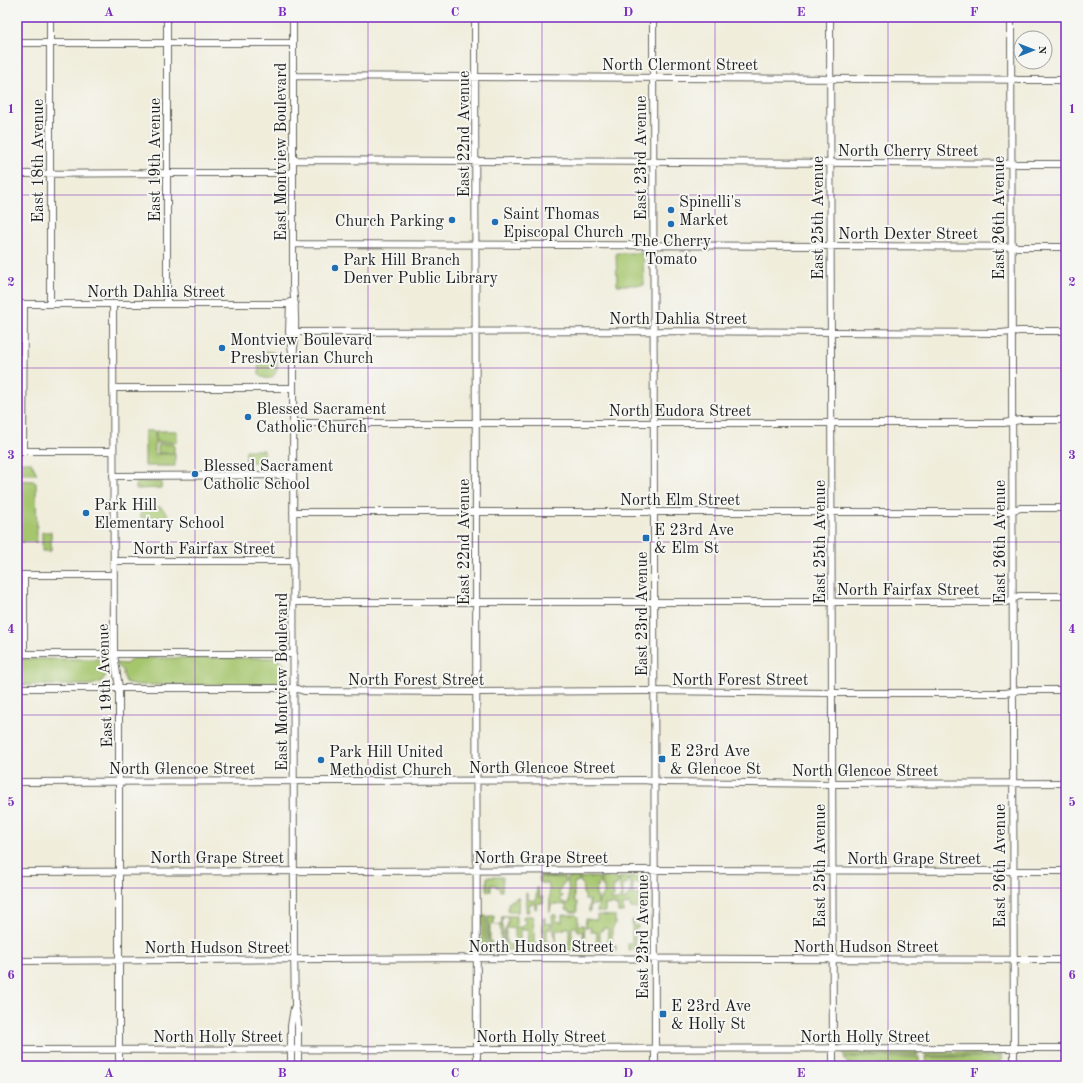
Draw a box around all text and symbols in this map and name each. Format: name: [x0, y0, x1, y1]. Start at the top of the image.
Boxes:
text: A: [104, 6, 114, 19]
text: B: [277, 6, 287, 19]
text: C: [451, 6, 459, 19]
text: D: [623, 6, 633, 19]
text: E: [797, 6, 806, 19]
text: F: [970, 6, 979, 19]
north arrow: [1013, 30, 1053, 70]
text: N: [1036, 46, 1047, 55]
street label: North Clermont Street: [602, 58, 759, 74]
street label: East Montview Boulevard: [274, 63, 290, 241]
street label: East 22nd Avenue: [457, 71, 473, 197]
street label: East 23rd Avenue: [634, 96, 650, 220]
street label: East 19th Avenue: [148, 98, 164, 222]
street label: East 18th Avenue: [31, 99, 47, 223]
text: 1: [7, 103, 15, 116]
text: 1: [1068, 103, 1076, 116]
street label: North Cherry Street: [838, 144, 979, 160]
street label: East 25th Avenue: [811, 156, 827, 280]
street label: East 26th Avenue: [992, 156, 1008, 280]
place label: Spinelli's Market: [679, 195, 741, 229]
marker: Spinelli's Market: [666, 205, 676, 215]
place label: Saint Thomas Episcopal Church: [503, 207, 624, 241]
place label: Church Parking: [335, 214, 444, 230]
marker: Church Parking: [447, 215, 457, 225]
marker: Saint Thomas Episcopal Church: [490, 217, 500, 227]
marker: The Cherry Tomato: [666, 219, 676, 229]
street label: North Dexter Street: [838, 227, 978, 243]
place label: The Cherry Tomato: [631, 234, 712, 268]
place label: Park Hill Branch Denver Public Library: [343, 253, 499, 287]
marker: Park Hill Branch Denver Public Library: [330, 263, 340, 273]
text: 2: [7, 276, 15, 289]
text: 2: [1068, 276, 1076, 289]
street label: North Dahlia Street: [87, 285, 225, 301]
street label: North Dahlia Street: [609, 312, 747, 328]
place label: Montview Boulevard Presbyterian Church: [230, 333, 374, 367]
marker: Montview Boulevard Presbyterian Church: [217, 343, 227, 353]
place label: Blessed Sacrament Catholic Church: [256, 402, 387, 436]
street label: North Eudora Street: [609, 404, 752, 420]
marker: Blessed Sacrament Catholic Church: [243, 412, 253, 422]
text: 3: [7, 449, 15, 462]
text: 3: [1068, 449, 1076, 462]
place label: Blessed Sacrament Catholic School: [203, 459, 334, 493]
marker: Blessed Sacrament Catholic School: [190, 469, 200, 479]
street label: East 22nd Avenue: [457, 479, 473, 605]
street label: East 25th Avenue: [813, 480, 829, 604]
street label: East 26th Avenue: [993, 480, 1009, 604]
street label: North Elm Street: [620, 493, 741, 509]
place label: Park Hill Elementary School: [94, 498, 224, 532]
marker: Park Hill Elementary School: [81, 508, 91, 518]
place label: E 23rd Ave & Elm St: [654, 523, 734, 557]
marker: E 23rd Ave & Elm St: [641, 533, 651, 543]
street label: North Fairfax Street: [133, 542, 276, 558]
street label: East 23rd Avenue: [635, 552, 651, 676]
street label: North Fairfax Street: [837, 583, 980, 599]
street label: East Montview Boulevard: [275, 593, 291, 771]
text: 4: [7, 623, 15, 636]
text: 4: [1068, 623, 1076, 636]
street label: East 19th Avenue: [96, 624, 116, 748]
street label: North Forest Street: [348, 673, 485, 689]
street label: North Forest Street: [672, 673, 809, 689]
place label: E 23rd Ave & Glencoe St: [670, 744, 762, 778]
place label: Park Hill United Methodist Church: [329, 745, 452, 779]
marker: E 23rd Ave & Glencoe St: [657, 754, 667, 764]
marker: Park Hill United Methodist Church: [316, 755, 326, 765]
street label: North Glencoe Street: [469, 761, 616, 777]
street label: North Glencoe Street: [109, 762, 256, 778]
street label: North Glencoe Street: [792, 764, 939, 780]
text: 5: [7, 796, 15, 809]
text: 5: [1068, 796, 1076, 809]
street label: East 25th Avenue: [813, 804, 829, 928]
street label: East 26th Avenue: [993, 804, 1009, 928]
street label: North Grape Street: [150, 851, 284, 867]
street label: North Grape Street: [474, 851, 608, 867]
street label: North Grape Street: [847, 852, 981, 868]
street label: East 23rd Avenue: [636, 875, 652, 999]
street label: North Hudson Street: [468, 940, 614, 956]
street label: North Hudson Street: [793, 940, 939, 956]
street label: North Hudson Street: [144, 941, 290, 957]
text: 6: [7, 969, 15, 982]
text: 6: [1068, 969, 1076, 982]
place label: E 23rd Ave & Holly St: [671, 999, 751, 1033]
marker: E 23rd Ave & Holly St: [658, 1009, 668, 1019]
street label: North Holly Street: [153, 1030, 283, 1046]
street label: North Holly Street: [476, 1030, 606, 1046]
street label: North Holly Street: [800, 1030, 930, 1046]
text: A: [104, 1067, 114, 1080]
text: B: [277, 1067, 287, 1080]
text: C: [451, 1067, 459, 1080]
text: D: [623, 1067, 633, 1080]
text: E: [797, 1067, 806, 1080]
text: F: [970, 1067, 979, 1080]

